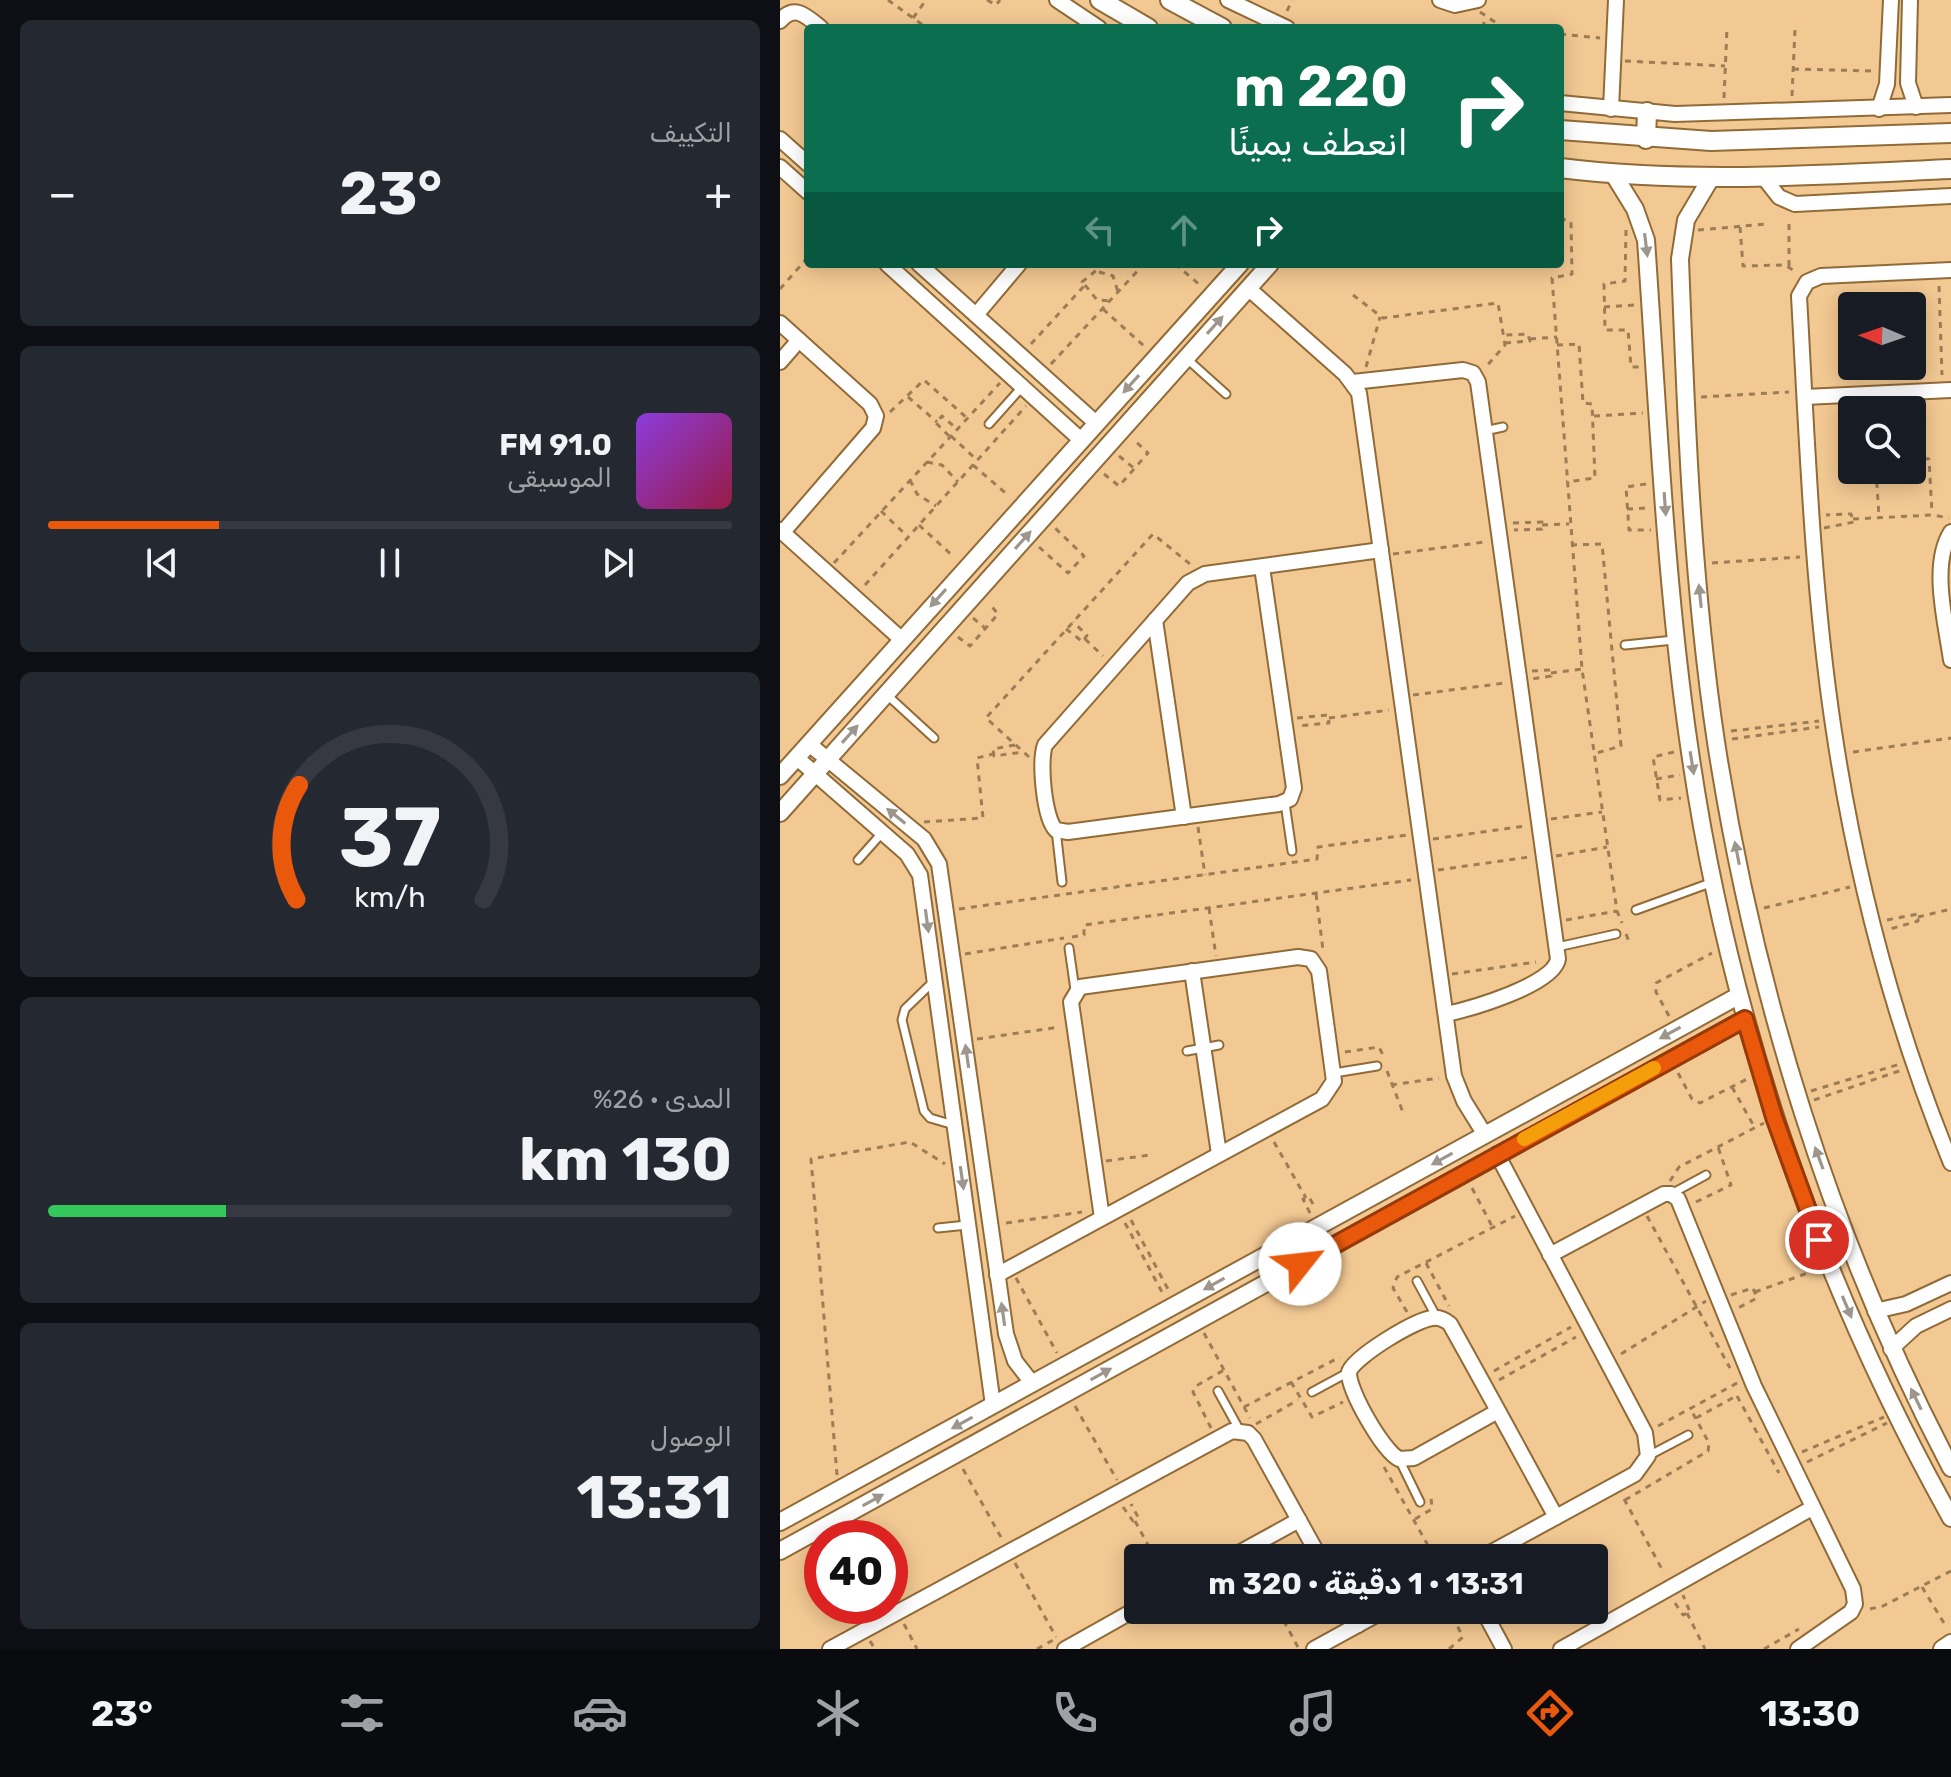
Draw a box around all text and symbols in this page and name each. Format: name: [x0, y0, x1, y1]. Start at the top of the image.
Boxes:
text: 220 m: [1234, 54, 1408, 120]
icon: right: [1436, 56, 1540, 160]
text: التكييف: [650, 118, 732, 149]
text: انعطف يمينًا: [1228, 121, 1408, 164]
text: 23°: [339, 158, 442, 229]
text: −: [48, 168, 77, 220]
text: +: [705, 168, 732, 220]
icon: left: [1078, 208, 1122, 252]
icon: ahead: [1162, 208, 1206, 252]
icon: right: [1246, 208, 1290, 252]
one-way arrow: [1639, 233, 1652, 258]
north arrow: [1838, 292, 1926, 380]
map controls: [1838, 292, 1926, 484]
one-way arrow: [1206, 316, 1224, 335]
one-way arrow: [1123, 374, 1140, 394]
button: search: [1838, 396, 1926, 484]
text: 91.0 FM: [499, 427, 612, 463]
text: الموسيقى: [507, 463, 612, 494]
one-way arrow: [1659, 492, 1672, 517]
one-way arrow: [1014, 531, 1032, 550]
icon: previous: [140, 541, 184, 585]
icon: pause: [368, 541, 412, 585]
icon: next: [596, 541, 640, 585]
one-way arrow: [1693, 583, 1706, 608]
one-way arrow: [930, 589, 948, 608]
one-way arrow: [841, 725, 859, 744]
one-way arrow: [1686, 751, 1698, 776]
text: 37: [339, 788, 441, 887]
one-way arrow: [886, 808, 906, 825]
one-way arrow: [1731, 840, 1743, 865]
text: km/h: [354, 881, 426, 915]
one-way arrow: [921, 909, 934, 934]
one-way arrow: [1659, 1026, 1681, 1040]
one-way arrow: [960, 1043, 973, 1068]
text: المدى · 26%: [593, 1084, 732, 1115]
text: 130 km: [519, 1124, 732, 1195]
one-way arrow: [1812, 1146, 1824, 1170]
one-way arrow: [1431, 1151, 1453, 1165]
one-way arrow: [956, 1166, 969, 1191]
pin: [1785, 1206, 1853, 1274]
icon: arrive: [1797, 1218, 1841, 1262]
position arrow: [1258, 1222, 1342, 1306]
one-way arrow: [1203, 1277, 1225, 1291]
one-way arrow: [1841, 1295, 1854, 1319]
one-way arrow: [996, 1301, 1009, 1326]
one-way arrow: [1089, 1368, 1112, 1381]
one-way arrow: [1909, 1387, 1922, 1410]
one-way arrow: [951, 1415, 973, 1429]
text: الوصول: [650, 1422, 732, 1453]
text: 13:31: [577, 1462, 732, 1533]
one-way arrow: [862, 1493, 884, 1507]
speed limit sign: 40: [804, 1520, 908, 1624]
text: 13:31 · 1 دقيقة · 320 m: [1208, 1566, 1524, 1602]
icon: filters: [334, 1685, 390, 1741]
icon: car: [572, 1685, 628, 1741]
icon: climate: [810, 1685, 866, 1741]
icon: phone: [1047, 1685, 1103, 1741]
icon: music: [1285, 1685, 1341, 1741]
icon: directions: [1522, 1685, 1578, 1741]
text: 23°: [91, 1692, 153, 1735]
text: 13:30: [1760, 1692, 1860, 1735]

